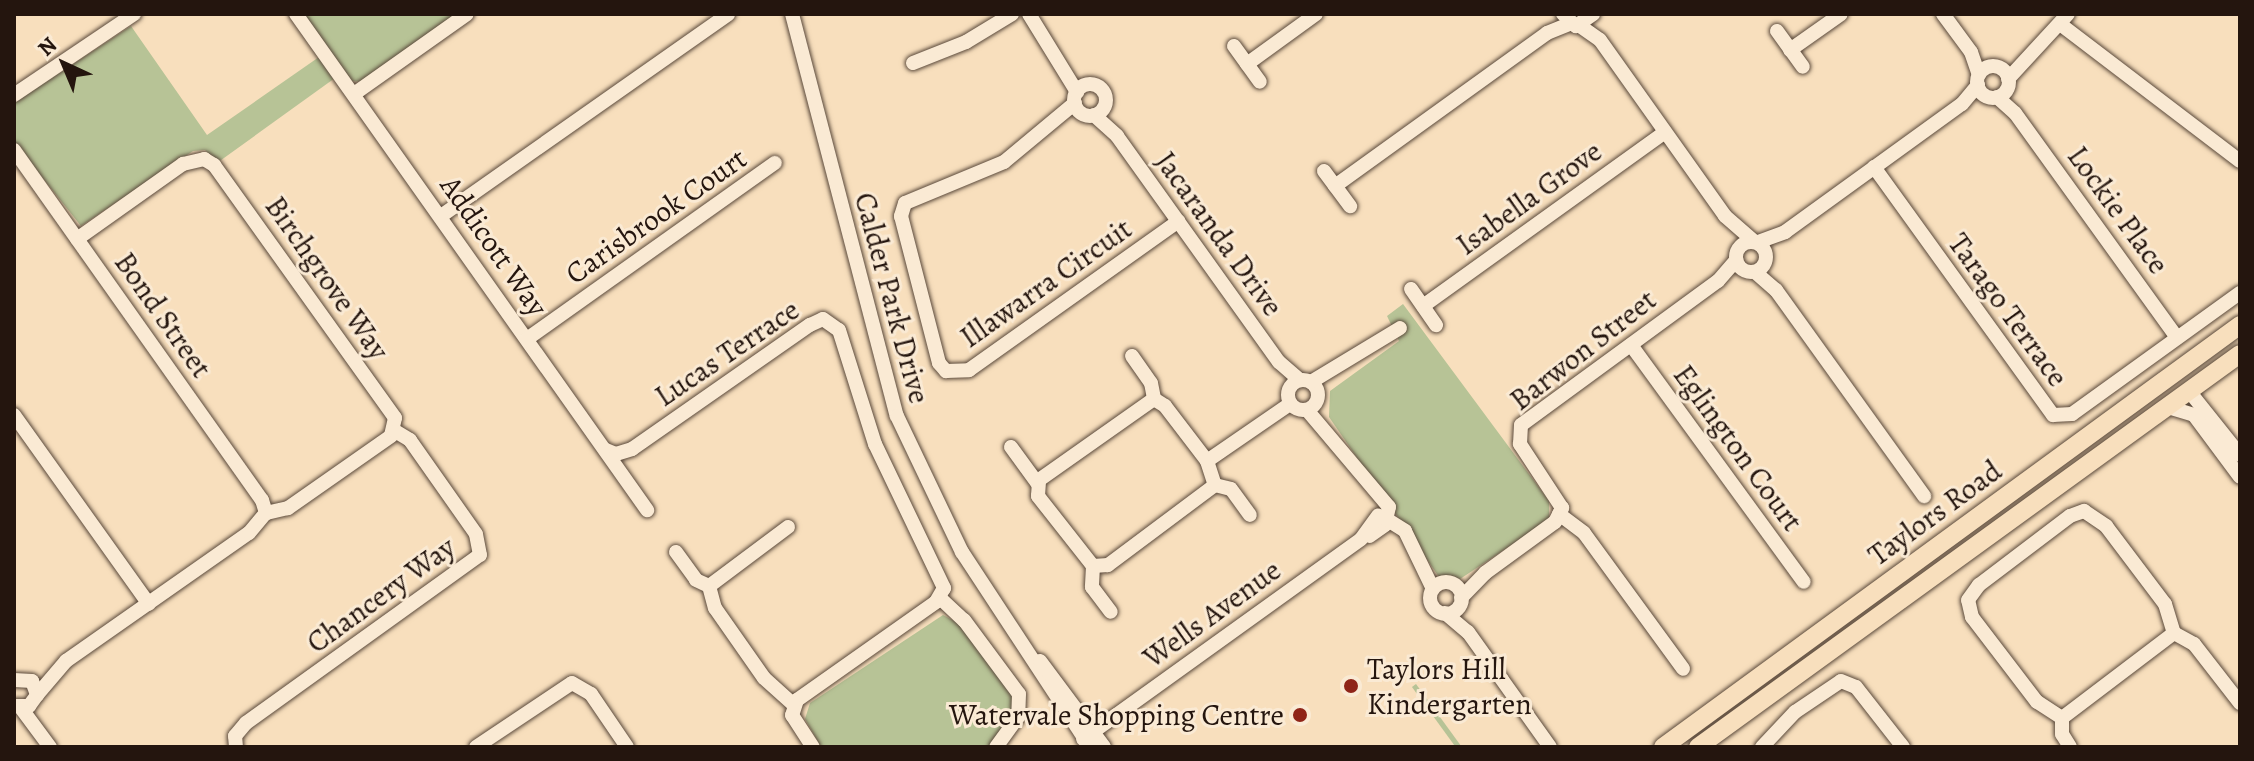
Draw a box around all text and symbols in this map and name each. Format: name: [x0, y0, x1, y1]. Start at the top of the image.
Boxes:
north arrow: [24, 24, 104, 104]
text: N: [31, 30, 64, 63]
street label: Isabella Grove: [1449, 133, 1609, 263]
street label: Lockie Place: [2060, 139, 2176, 281]
street label: Carisbrook Court: [559, 140, 753, 292]
street label: Jacaranda Drive: [1147, 145, 1291, 323]
street label: Addicott Way: [432, 169, 556, 323]
street label: Birchgrove Way: [257, 189, 397, 367]
street label: Calder Park Drive: [847, 189, 937, 407]
street label: Illawarra Circuit: [953, 211, 1139, 355]
street label: Tarago Terrace: [1940, 226, 2076, 394]
street label: Bond Street: [107, 245, 219, 385]
street label: Barwon Street: [1503, 282, 1663, 418]
street label: Lucas Terrace: [648, 292, 806, 414]
street label: Eglington Court: [1666, 358, 1810, 538]
street label: Taylors Road: [1861, 453, 2009, 573]
street label: Chancery Way: [300, 529, 462, 661]
street label: Wells Avenue: [1136, 552, 1288, 676]
place label: Taylors Hill Kindergarten: [1367, 651, 1532, 722]
marker: Taylors Hill Kindergarten: [1342, 677, 1360, 695]
place label: Watervale Shopping Centre: [949, 697, 1284, 733]
marker: Watervale Shopping Centre: [1291, 706, 1309, 724]

